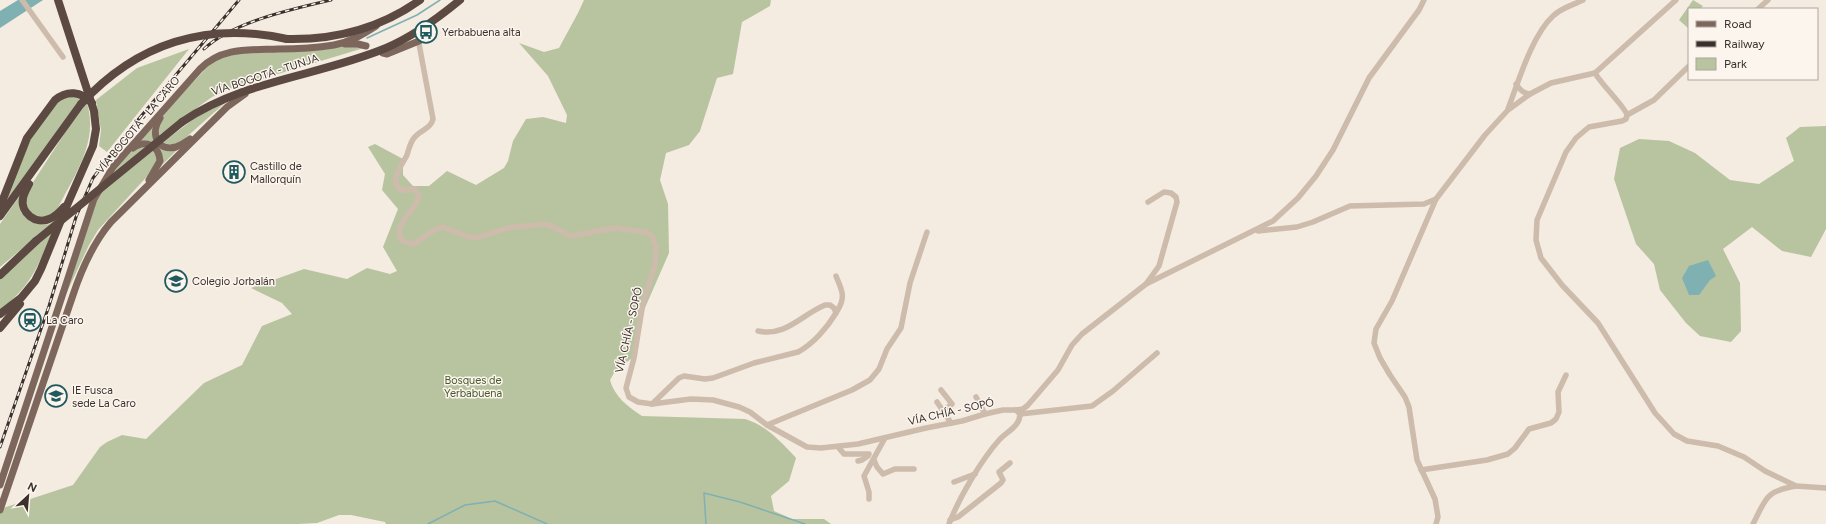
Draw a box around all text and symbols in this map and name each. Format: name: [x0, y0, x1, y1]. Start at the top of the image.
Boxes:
legend: [1688, 8, 1818, 80]
text: Road: [1724, 17, 1752, 31]
bus stop icon: Yerbabuena alta: [413, 19, 439, 45]
place label: Yerbabuena alta: [442, 26, 521, 39]
text: Railway: [1724, 37, 1765, 51]
street label: VÍA BOGOTÁ - TUNJA: [210, 51, 321, 98]
text: Park: [1724, 57, 1747, 71]
street label: VÍA BOGOTÁ - LA CARO: [93, 73, 183, 176]
building icon: Castillo de Mallorquín: [221, 159, 247, 185]
place label: Castillo de Mallorquín: [250, 160, 302, 186]
school or university icon: Colegio Jorbalán: [163, 268, 189, 294]
place label: Colegio Jorbalán: [192, 275, 275, 288]
street label: VÍA CHÍA - SOPÓ: [612, 285, 645, 374]
station icon: La Caro: [17, 307, 43, 333]
place label: La Caro: [46, 314, 84, 327]
park label: Bosques de Yerbabuena: [444, 374, 502, 400]
school or university icon: IE Fusca sede La Caro: [43, 383, 69, 409]
place label: IE Fusca sede La Caro: [72, 384, 136, 410]
street label: VÍA CHÍA - SOPÓ: [907, 395, 996, 428]
north arrow: [8, 476, 48, 516]
text: N: [25, 480, 39, 495]

